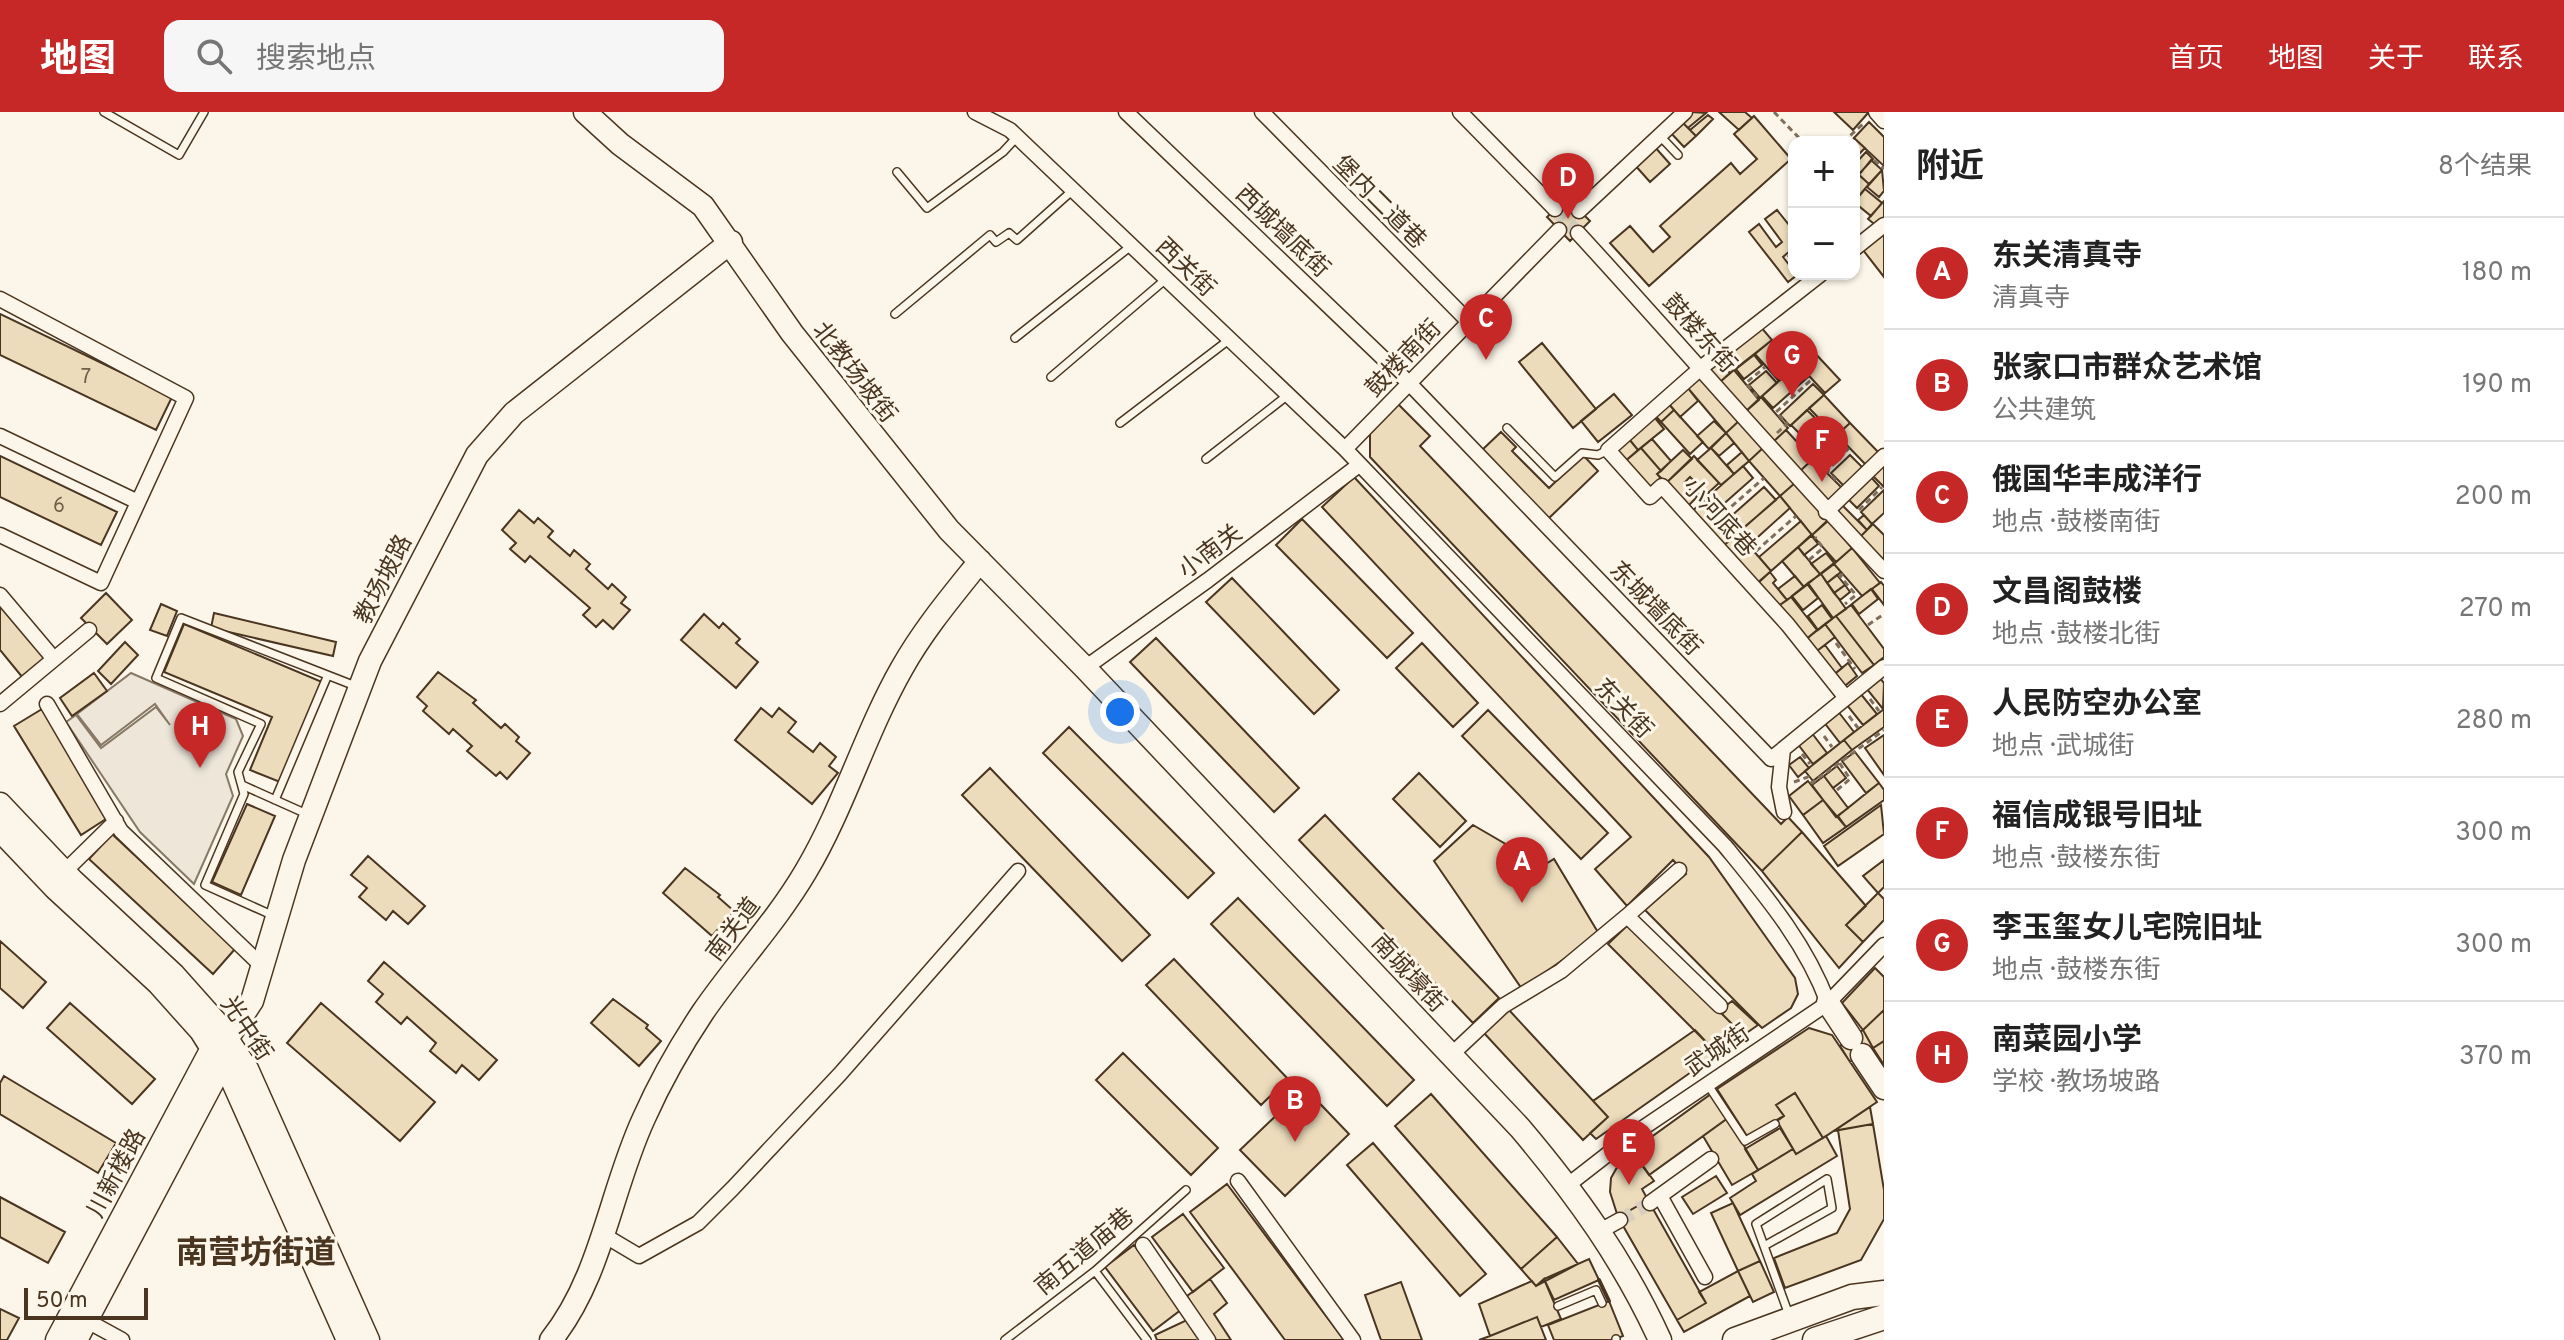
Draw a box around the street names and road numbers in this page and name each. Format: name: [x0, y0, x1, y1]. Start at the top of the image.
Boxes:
street label: 堡内二道巷: [1326, 150, 1432, 256]
street label: 西城墙底街: [1228, 180, 1335, 285]
street label: 西关街: [1148, 233, 1221, 304]
street label: 鼓楼东街: [1655, 289, 1742, 380]
street label: 鼓楼南街: [1360, 314, 1449, 404]
street label: 北教场坡街: [805, 317, 902, 430]
street label: 小河底巷: [1675, 473, 1762, 564]
street label: 小南关: [1173, 519, 1249, 586]
street label: 教场坡路: [350, 530, 420, 629]
street label: 东城墙底街: [1602, 556, 1707, 663]
street label: 东关街: [1587, 673, 1658, 746]
street label: 南关道: [701, 892, 768, 968]
street label: 南城壕街: [1364, 929, 1451, 1020]
street label: 光中街: [213, 991, 278, 1067]
street label: 武城街: [1680, 1019, 1756, 1084]
street label: 川新楼路: [82, 1125, 154, 1223]
street label: 南五道庙巷: [1030, 1202, 1141, 1303]

